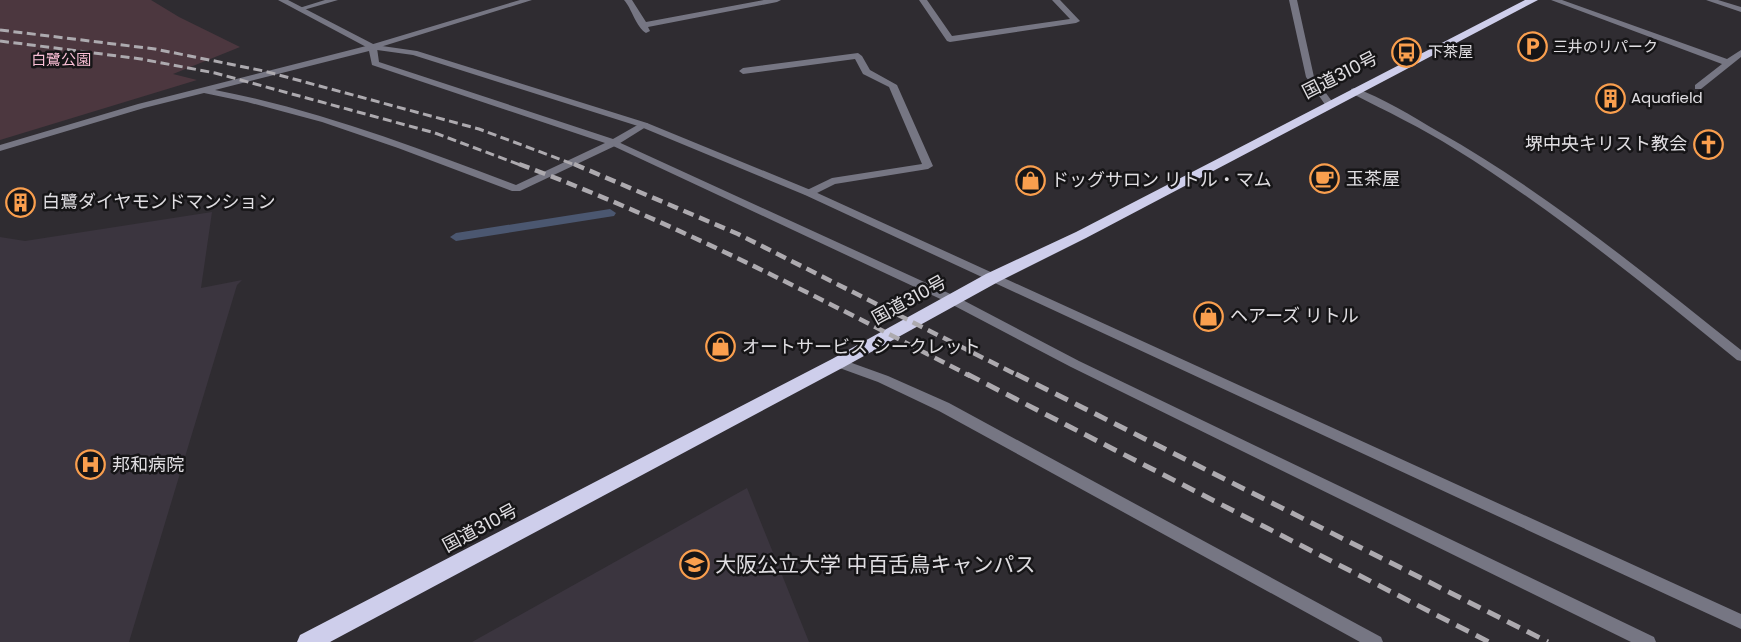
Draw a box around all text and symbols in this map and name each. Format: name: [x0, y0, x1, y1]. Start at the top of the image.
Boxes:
parking icon: 三井のリパーク: [1516, 31, 1548, 63]
bus stop icon: 下茶屋: [1391, 36, 1423, 68]
place label: 三井のリパーク: [1553, 36, 1658, 57]
place label: 下茶屋: [1428, 41, 1473, 62]
street label: 国道310号: [1298, 45, 1382, 104]
park label: 白鷺公園: [31, 49, 91, 70]
building icon: Aquafield: [1594, 82, 1626, 114]
place label: Aquafield: [1631, 87, 1703, 108]
church icon: 堺中央キリスト教会: [1692, 128, 1724, 160]
place label: 堺中央キリスト教会: [1525, 131, 1687, 156]
cafe icon: 玉茶屋: [1309, 163, 1341, 195]
shop icon: ドッグサロン リトル・マム: [1014, 164, 1046, 196]
place label: 玉茶屋: [1346, 166, 1400, 191]
place label: ドッグサロン リトル・マム: [1051, 167, 1272, 192]
building icon: 白鷺ダイヤモンドマンション: [5, 186, 37, 218]
place label: 白鷺ダイヤモンドマンション: [42, 189, 275, 214]
street label: 国道310号: [867, 269, 951, 330]
shop icon: ヘアーズ リトル: [1193, 300, 1225, 332]
place label: ヘアーズ リトル: [1230, 303, 1359, 328]
shop icon: オートサービス シークレット: [705, 331, 737, 363]
place label: オートサービス シークレット: [742, 334, 981, 359]
hospital icon: 邦和病院: [75, 449, 107, 481]
place label: 邦和病院: [112, 452, 184, 477]
street label: 国道310号: [438, 497, 522, 558]
school or university icon: 大阪公立大学 中百舌鳥キャンパス: [678, 549, 710, 581]
place label: 大阪公立大学 中百舌鳥キャンパス: [715, 550, 1036, 579]

